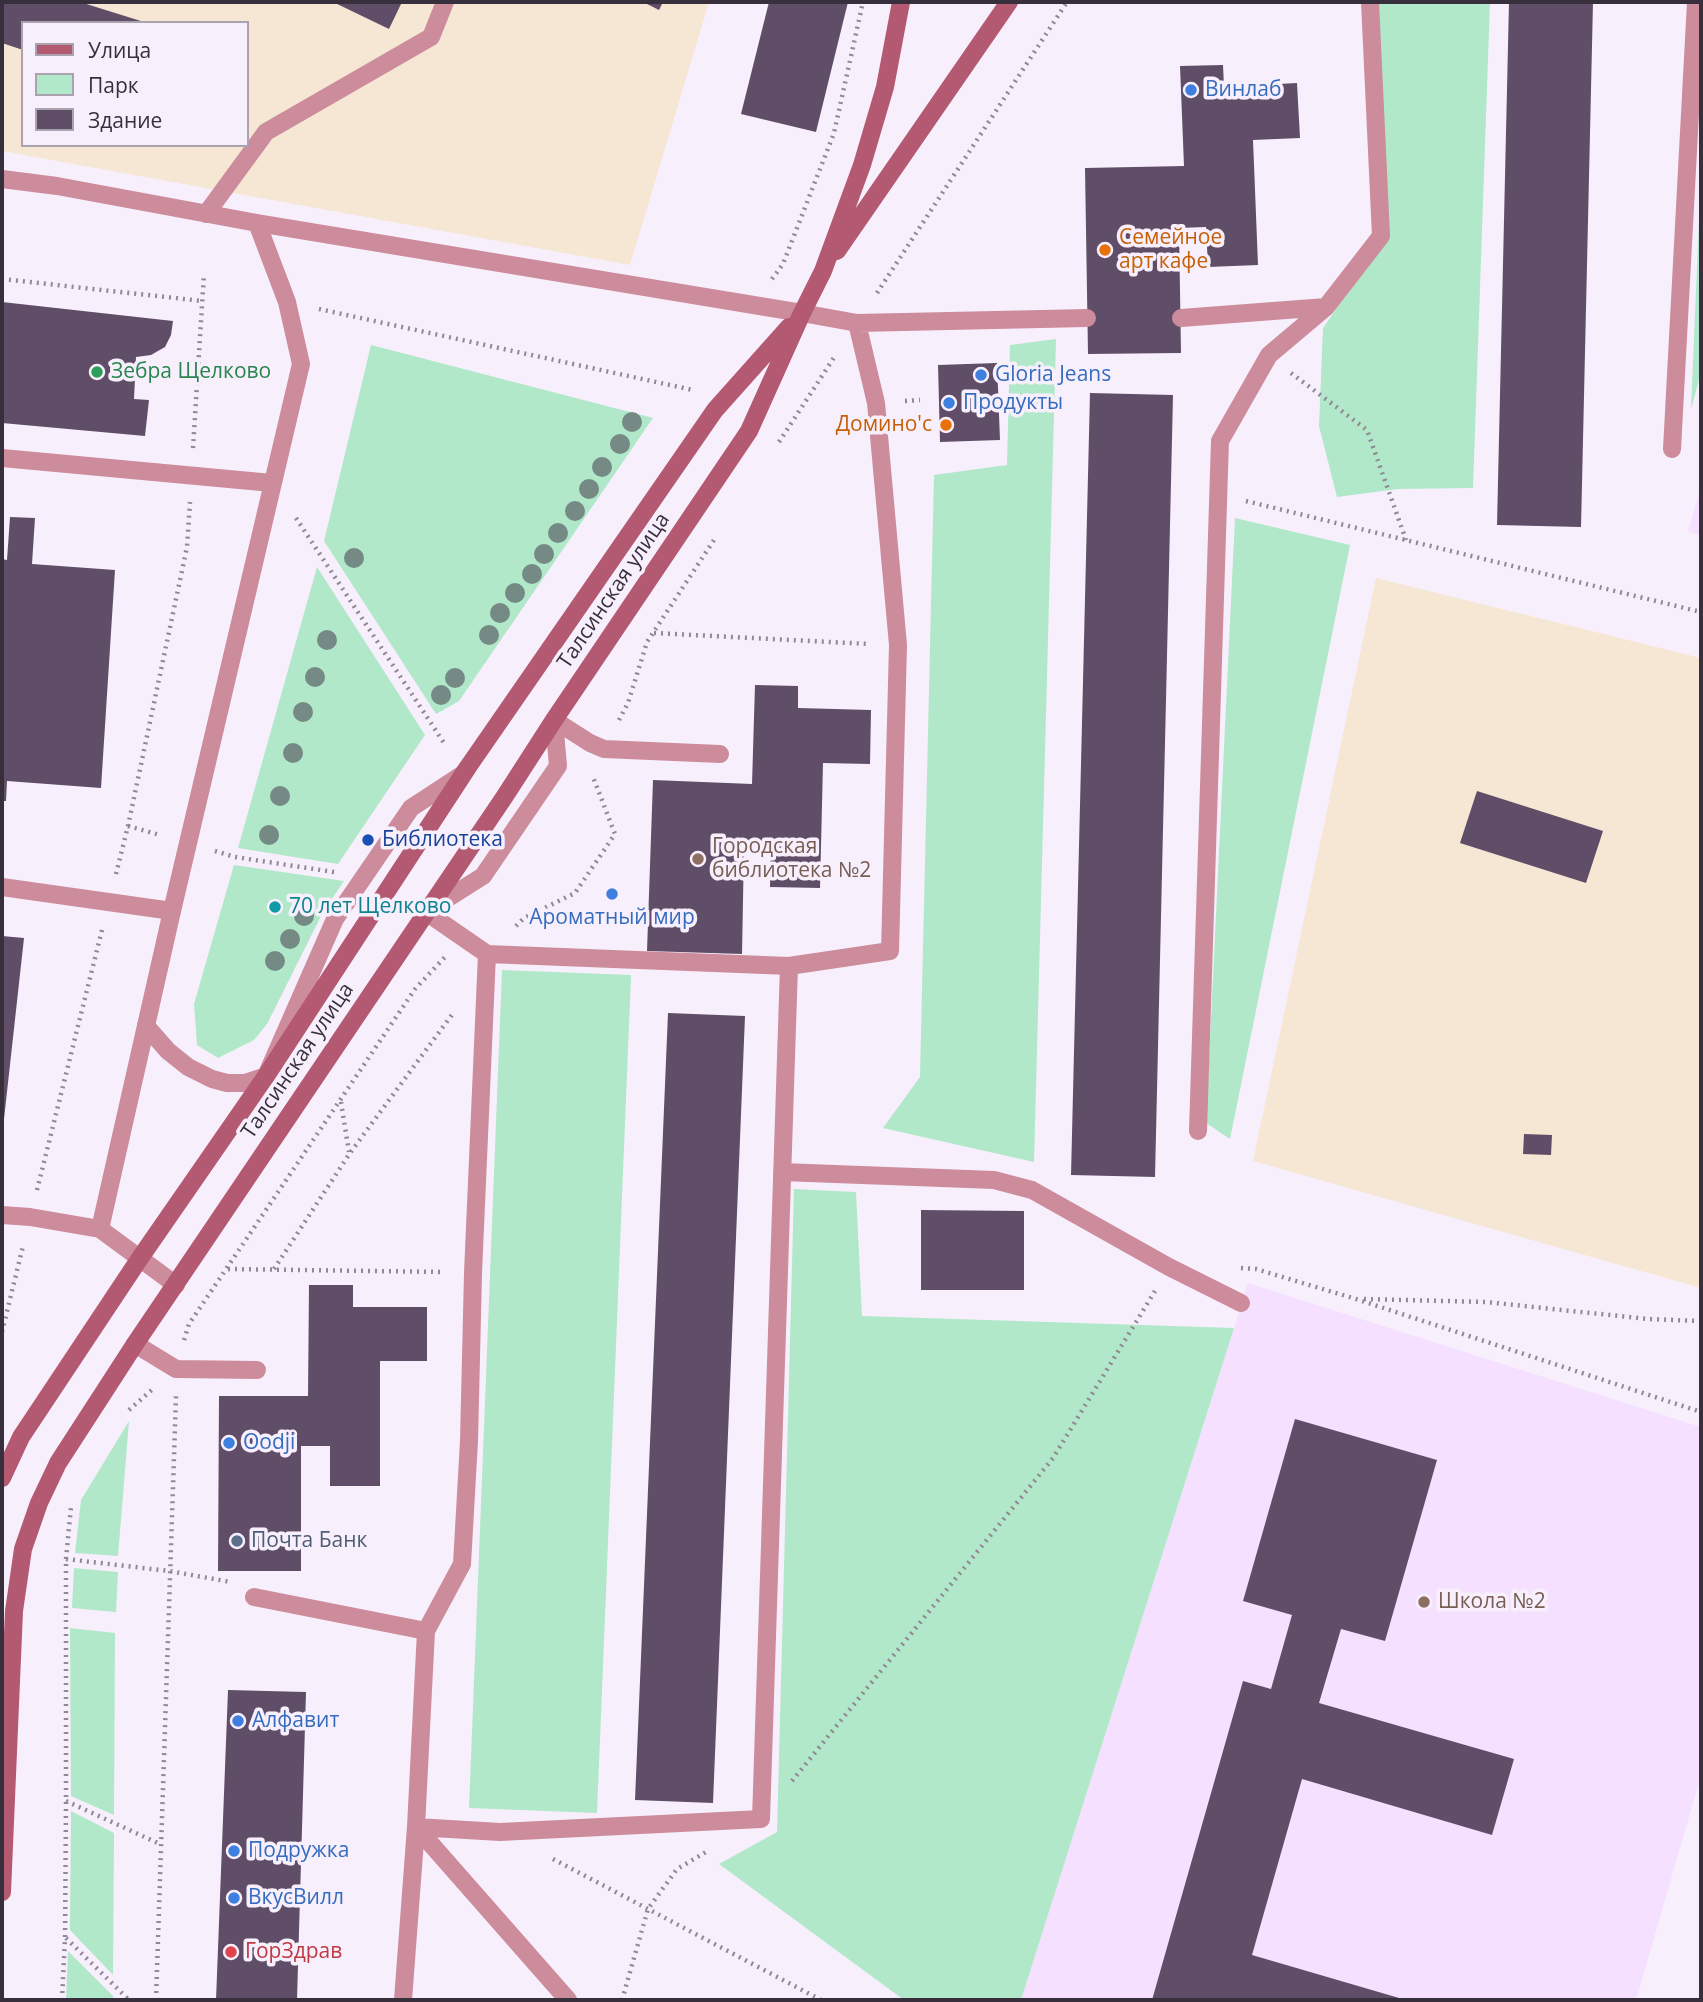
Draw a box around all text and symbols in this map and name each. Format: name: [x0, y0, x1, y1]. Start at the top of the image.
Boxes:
legend: [21, 21, 248, 147]
text: Улица: [88, 36, 151, 64]
text: Парк: [88, 71, 139, 99]
place label: Винлаб: [1205, 77, 1281, 103]
marker: Винлаб: [1183, 82, 1199, 98]
text: Здание: [88, 106, 162, 134]
place label: Семейное арт кафе: [1119, 225, 1222, 275]
marker: Семейное арт кафе: [1097, 242, 1113, 258]
place label: Зебра Щелково: [111, 359, 271, 385]
place label: Gloria Jeans: [995, 362, 1111, 388]
marker: Зебра Щелково: [89, 364, 105, 380]
marker: Gloria Jeans: [973, 367, 989, 383]
place label: Продукты: [963, 390, 1063, 416]
marker: Продукты: [941, 395, 957, 411]
place label: Домино'c: [836, 412, 932, 438]
marker: Домино'c: [938, 417, 954, 433]
street label: Талсинская улица: [553, 508, 675, 674]
place label: Библиотека: [382, 827, 503, 853]
marker: Библиотека: [360, 832, 376, 848]
place label: Городская библиотека №2: [712, 834, 871, 884]
marker: Городская библиотека №2: [690, 851, 706, 867]
marker: Ароматный мир: [604, 886, 620, 902]
place label: 70 лет Щелково: [289, 894, 451, 920]
marker: 70 лет Щелково: [267, 899, 283, 915]
place label: Ароматный мир: [529, 905, 695, 931]
street label: Талсинская улица: [237, 978, 359, 1144]
place label: Oodji: [243, 1430, 295, 1456]
marker: Oodji: [221, 1435, 237, 1451]
place label: Почта Банк: [251, 1528, 367, 1554]
marker: Почта Банк: [229, 1533, 245, 1549]
place label: Школа №2: [1438, 1589, 1546, 1615]
marker: Школа №2: [1416, 1594, 1432, 1610]
place label: Алфавит: [252, 1708, 339, 1734]
marker: Алфавит: [230, 1713, 246, 1729]
place label: Подружка: [248, 1838, 349, 1864]
marker: Подружка: [226, 1843, 242, 1859]
place label: ВкусВилл: [248, 1885, 344, 1911]
marker: ВкусВилл: [226, 1890, 242, 1906]
place label: ГорЗдрав: [245, 1939, 342, 1965]
marker: ГорЗдрав: [223, 1944, 239, 1960]

